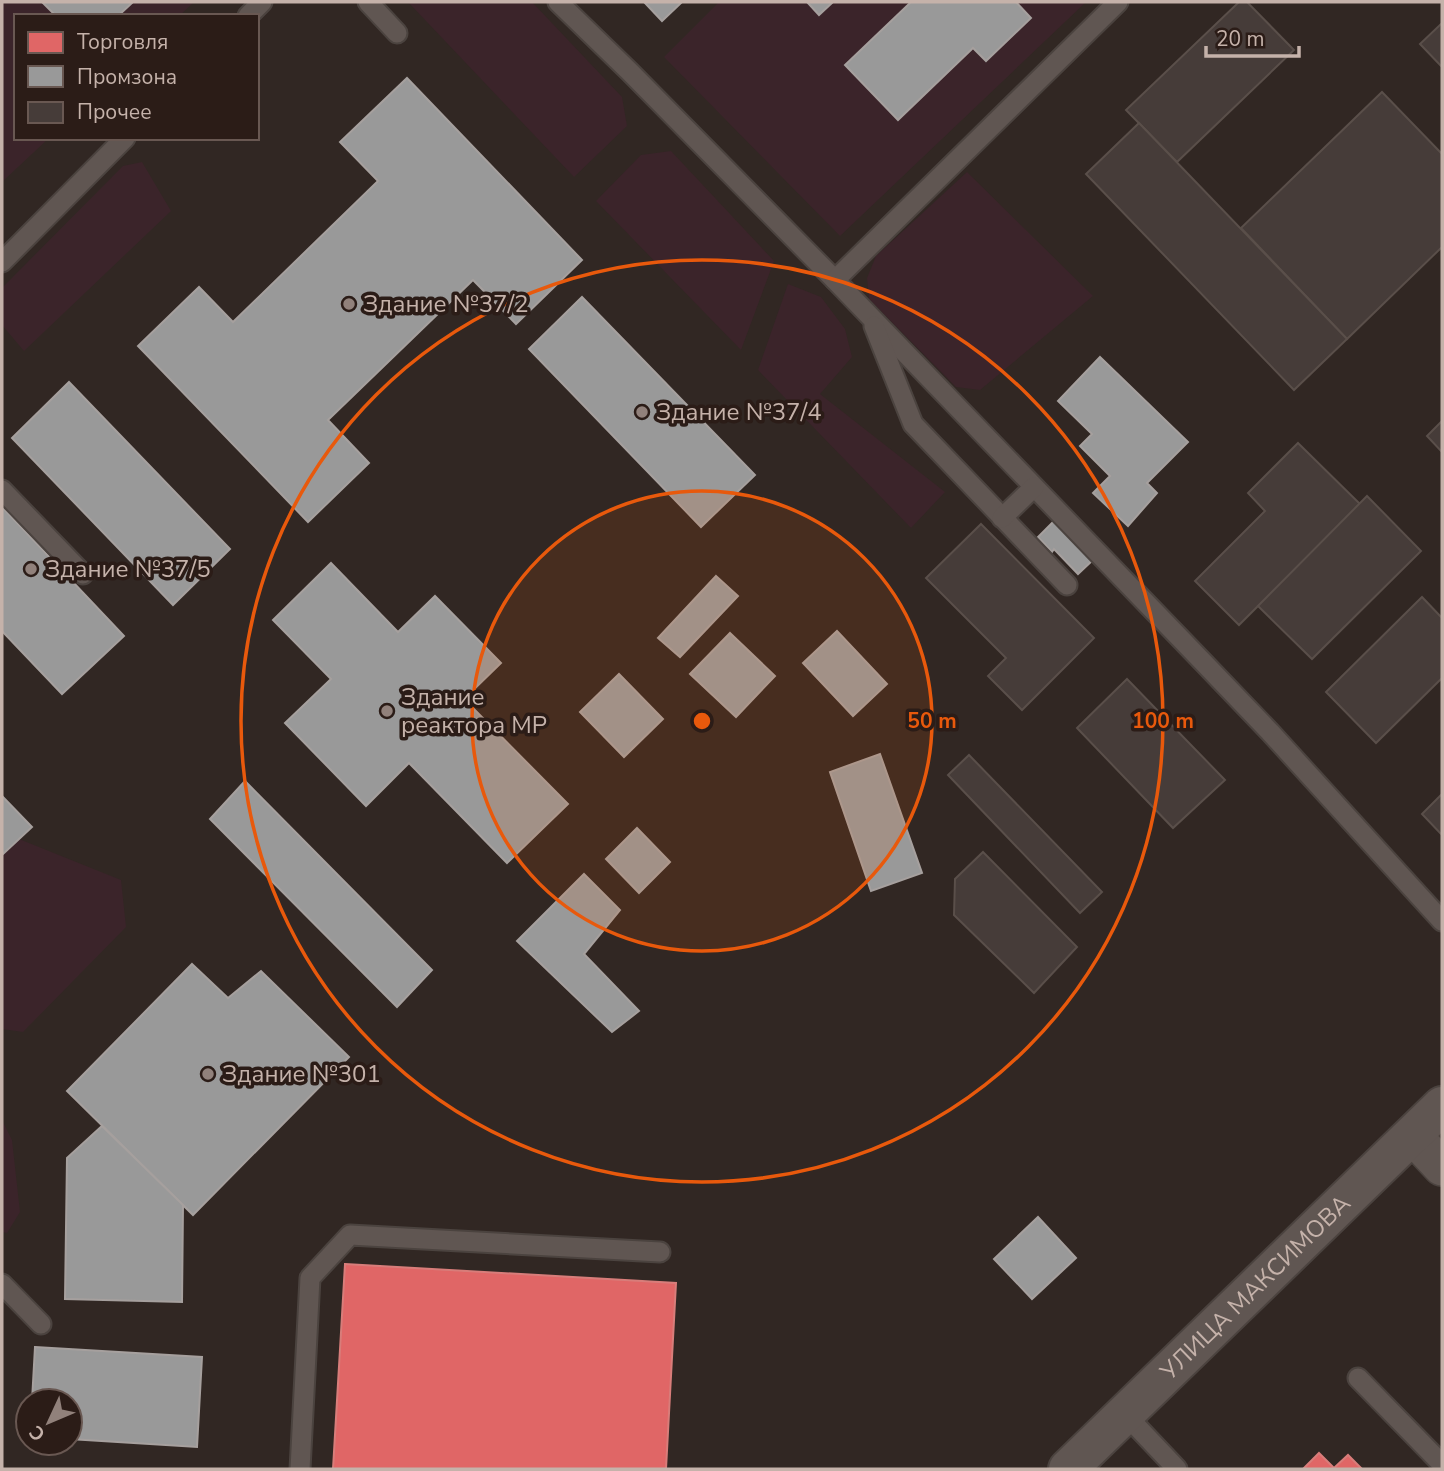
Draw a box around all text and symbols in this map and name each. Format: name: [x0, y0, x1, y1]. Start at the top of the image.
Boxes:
legend: [14, 14, 259, 140]
scale bar: [1206, 14, 1299, 58]
text: 20 m: [1216, 25, 1265, 53]
text: Торговля: [77, 28, 168, 56]
text: Промзона: [77, 63, 177, 91]
text: Прочее: [77, 98, 152, 126]
place label: Здание №37/2: [363, 288, 529, 320]
marker: Здание №37/2: [341, 296, 357, 312]
place label: Здание №37/4: [656, 396, 822, 428]
marker: Здание №37/4: [634, 404, 650, 420]
place label: Здание №37/5: [45, 553, 211, 585]
marker: Здание №37/5: [23, 561, 39, 577]
place label: Здание реактора МР: [401, 681, 547, 741]
marker: Здание реактора МР: [379, 703, 395, 719]
text: 50 m: [907, 707, 957, 735]
text: 100 m: [1132, 707, 1194, 735]
centre of rings: [690, 709, 714, 733]
place label: Здание №301: [222, 1058, 381, 1090]
marker: Здание №301: [200, 1066, 216, 1082]
street label: УЛИЦА МАКСИМОВА: [1153, 1187, 1358, 1388]
north arrow: [14, 1387, 84, 1457]
text: С: [24, 1419, 51, 1447]

